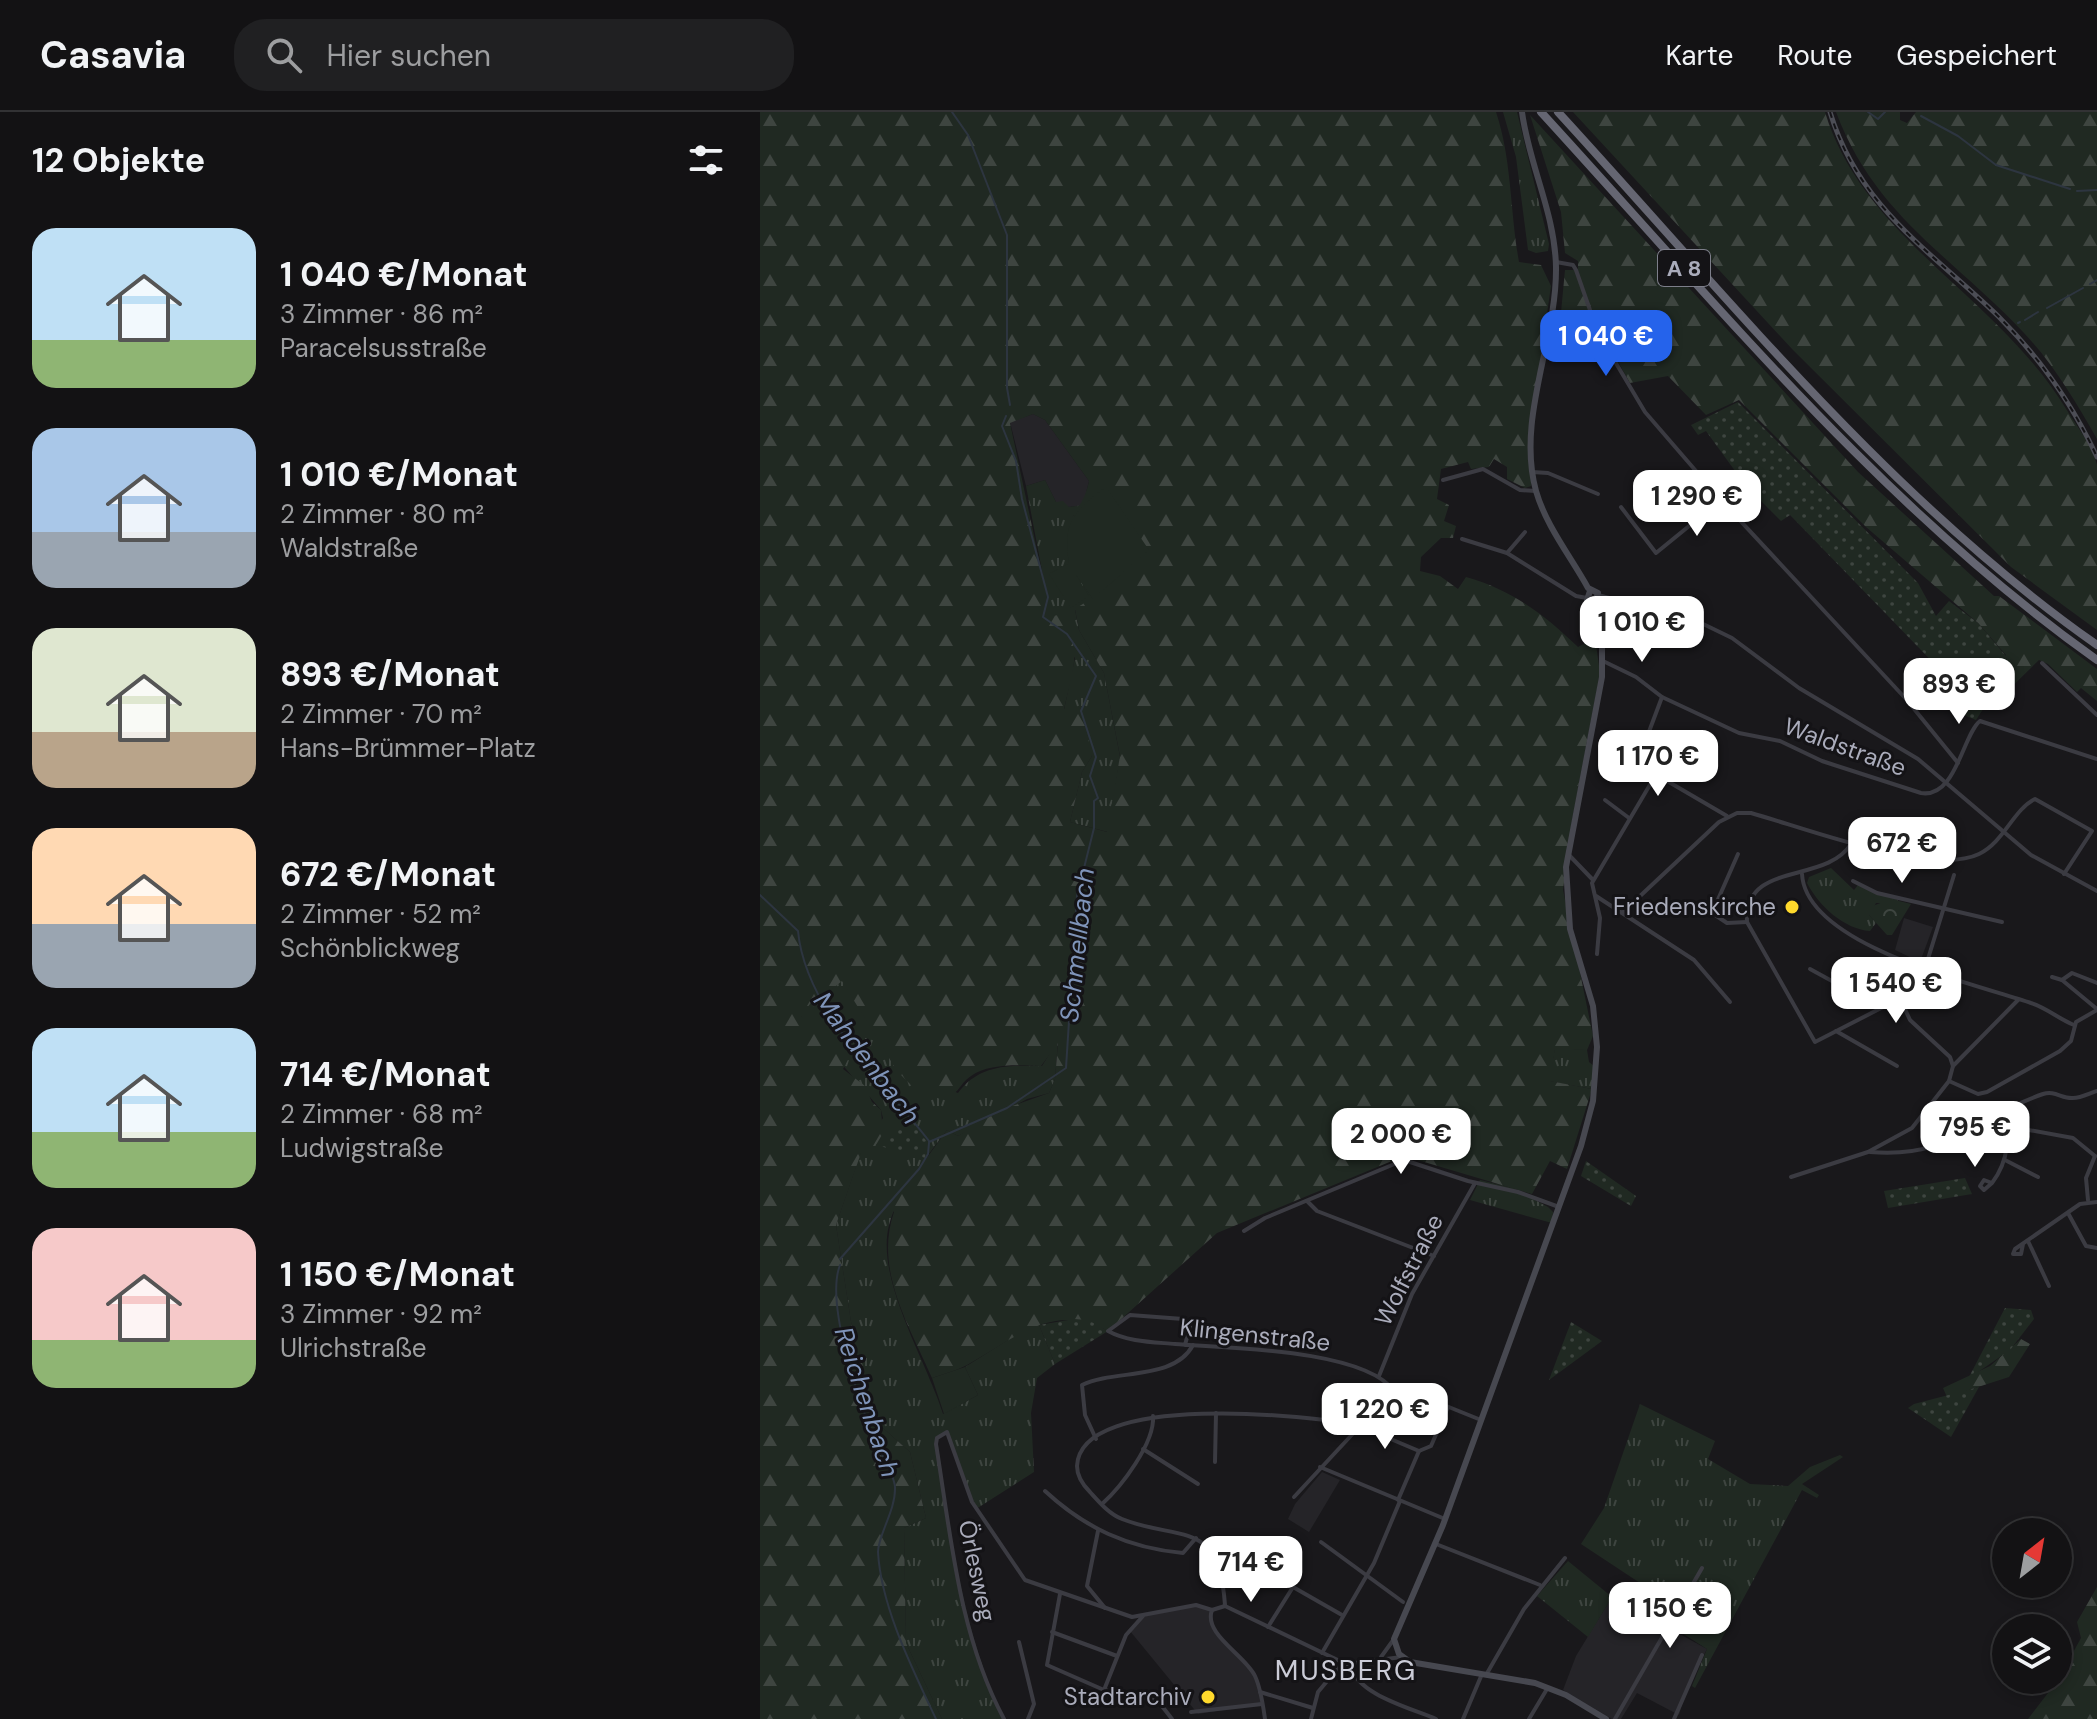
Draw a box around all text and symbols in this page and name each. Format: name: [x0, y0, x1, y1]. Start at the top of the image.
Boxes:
search box: [234, 19, 794, 91]
text: Casavia: [40, 30, 186, 80]
icon: search: [262, 33, 306, 77]
text: Hier suchen: [326, 36, 491, 75]
text: Karte: [1666, 37, 1733, 74]
text: Route: [1777, 37, 1852, 74]
text: Gespeichert: [1896, 37, 2057, 74]
text: 12 Objekte: [32, 138, 205, 183]
icon: filters: [684, 138, 728, 182]
road number: A 8: [1658, 250, 1710, 286]
text: 1 040 €/Monat: [280, 252, 528, 297]
icon: home: [96, 260, 192, 356]
text: 3 Zimmer · 86 m²: [280, 297, 483, 331]
pin: 1 040 €: [1532, 310, 1680, 378]
text: 1 040 €: [1558, 319, 1654, 353]
text: Paracelsusstraße: [280, 331, 487, 365]
text: 1 010 €/Monat: [280, 452, 518, 497]
icon: home: [96, 460, 192, 556]
pin: 1 290 €: [1623, 470, 1771, 538]
text: 1 290 €: [1651, 479, 1743, 513]
text: 2 Zimmer · 80 m²: [280, 497, 484, 531]
text: Waldstraße: [280, 531, 418, 565]
pin: 1 010 €: [1568, 596, 1716, 664]
text: 1 010 €: [1598, 605, 1686, 639]
text: 893 €/Monat: [280, 652, 500, 697]
pin: 893 €: [1903, 658, 2015, 726]
icon: home: [96, 660, 192, 756]
text: 893 €: [1922, 667, 1996, 701]
text: 2 Zimmer · 70 m²: [280, 697, 482, 731]
street label: Waldstraße: [1780, 710, 1910, 783]
pin: 1 170 €: [1584, 730, 1732, 798]
text: Hans-Brümmer-Platz: [280, 731, 536, 765]
text: 1 170 €: [1616, 739, 1700, 773]
pin: 672 €: [1846, 817, 1958, 885]
text: 672 €: [1866, 826, 1938, 860]
text: 672 €/Monat: [280, 852, 496, 897]
icon: home: [96, 860, 192, 956]
water label: Schmellbach: [1052, 866, 1102, 1024]
place label: Friedenskirche: [1613, 891, 1776, 922]
text: 2 Zimmer · 52 m²: [280, 897, 481, 931]
marker: Friedenskirche: [1783, 898, 1801, 916]
text: Schönblickweg: [280, 931, 460, 965]
pin: 1 540 €: [1822, 957, 1970, 1025]
text: 1 540 €: [1849, 966, 1943, 1000]
water label: Mahdenbach: [806, 985, 928, 1131]
text: 714 €/Monat: [280, 1052, 491, 1097]
icon: home: [96, 1060, 192, 1156]
text: 2 Zimmer · 68 m²: [280, 1097, 483, 1131]
pin: 795 €: [1919, 1101, 2031, 1169]
pin: 2 000 €: [1327, 1108, 1475, 1176]
text: 795 €: [1938, 1110, 2012, 1144]
text: 2 000 €: [1350, 1117, 1452, 1151]
text: Ludwigstraße: [280, 1131, 444, 1165]
street label: Wolfstraße: [1367, 1209, 1450, 1331]
text: 1 150 €/Monat: [280, 1252, 515, 1297]
icon: home: [96, 1260, 192, 1356]
text: 3 Zimmer · 92 m²: [280, 1297, 482, 1331]
street label: Klingenstraße: [1178, 1311, 1332, 1358]
water label: Reichenbach: [827, 1322, 907, 1482]
text: Ulrichstraße: [280, 1331, 427, 1365]
pin: 1 220 €: [1311, 1383, 1459, 1451]
text: 1 220 €: [1340, 1392, 1430, 1426]
street label: Örlesweg: [952, 1517, 1003, 1624]
north arrow: [1992, 1518, 2072, 1598]
map controls: [1992, 1518, 2072, 1694]
pin: 714 €: [1195, 1536, 1307, 1604]
text: 714 €: [1217, 1545, 1285, 1579]
pin: 1 150 €: [1596, 1582, 1744, 1650]
text: 1 150 €: [1627, 1591, 1713, 1625]
button: layers: [1992, 1614, 2072, 1694]
district label: MUSBERG: [1275, 1652, 1417, 1689]
place label: Stadtarchiv: [1064, 1681, 1192, 1712]
marker: Stadtarchiv: [1199, 1688, 1217, 1706]

